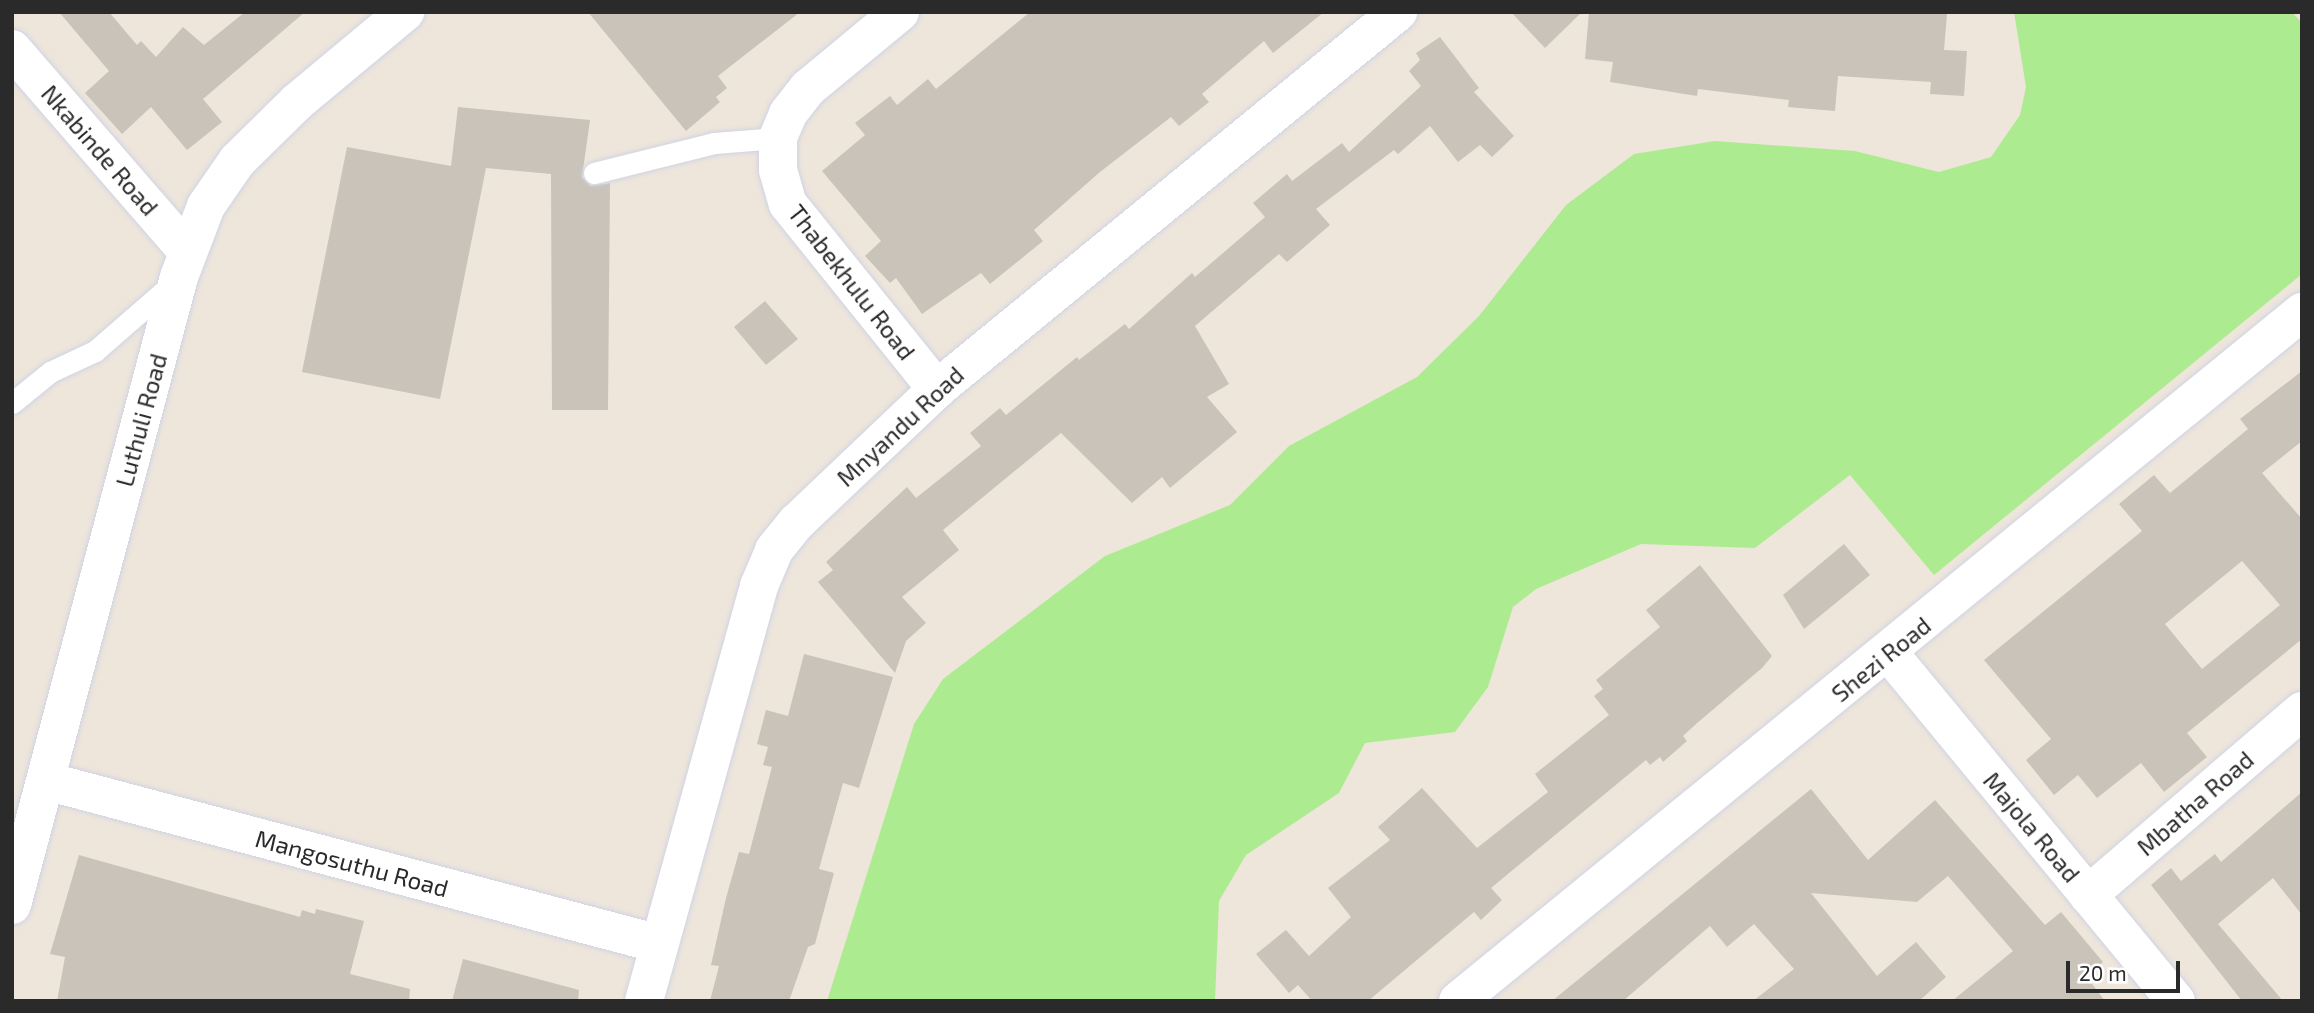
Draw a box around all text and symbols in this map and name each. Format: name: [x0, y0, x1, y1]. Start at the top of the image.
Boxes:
street label: Nkabinde Road: [36, 79, 164, 221]
street label: Thabekhulu Road: [783, 199, 921, 365]
street label: Luthuli Road: [109, 350, 173, 490]
street label: Mnyandu Road: [831, 360, 969, 492]
street label: Shezi Road: [1826, 610, 1936, 708]
street label: Mbatha Road: [2131, 745, 2259, 861]
street label: Majola Road: [1978, 766, 2086, 888]
street label: Mangosuthu Road: [252, 823, 452, 903]
scale bar: [2069, 946, 2183, 990]
text: 20 m: [2079, 960, 2127, 985]

